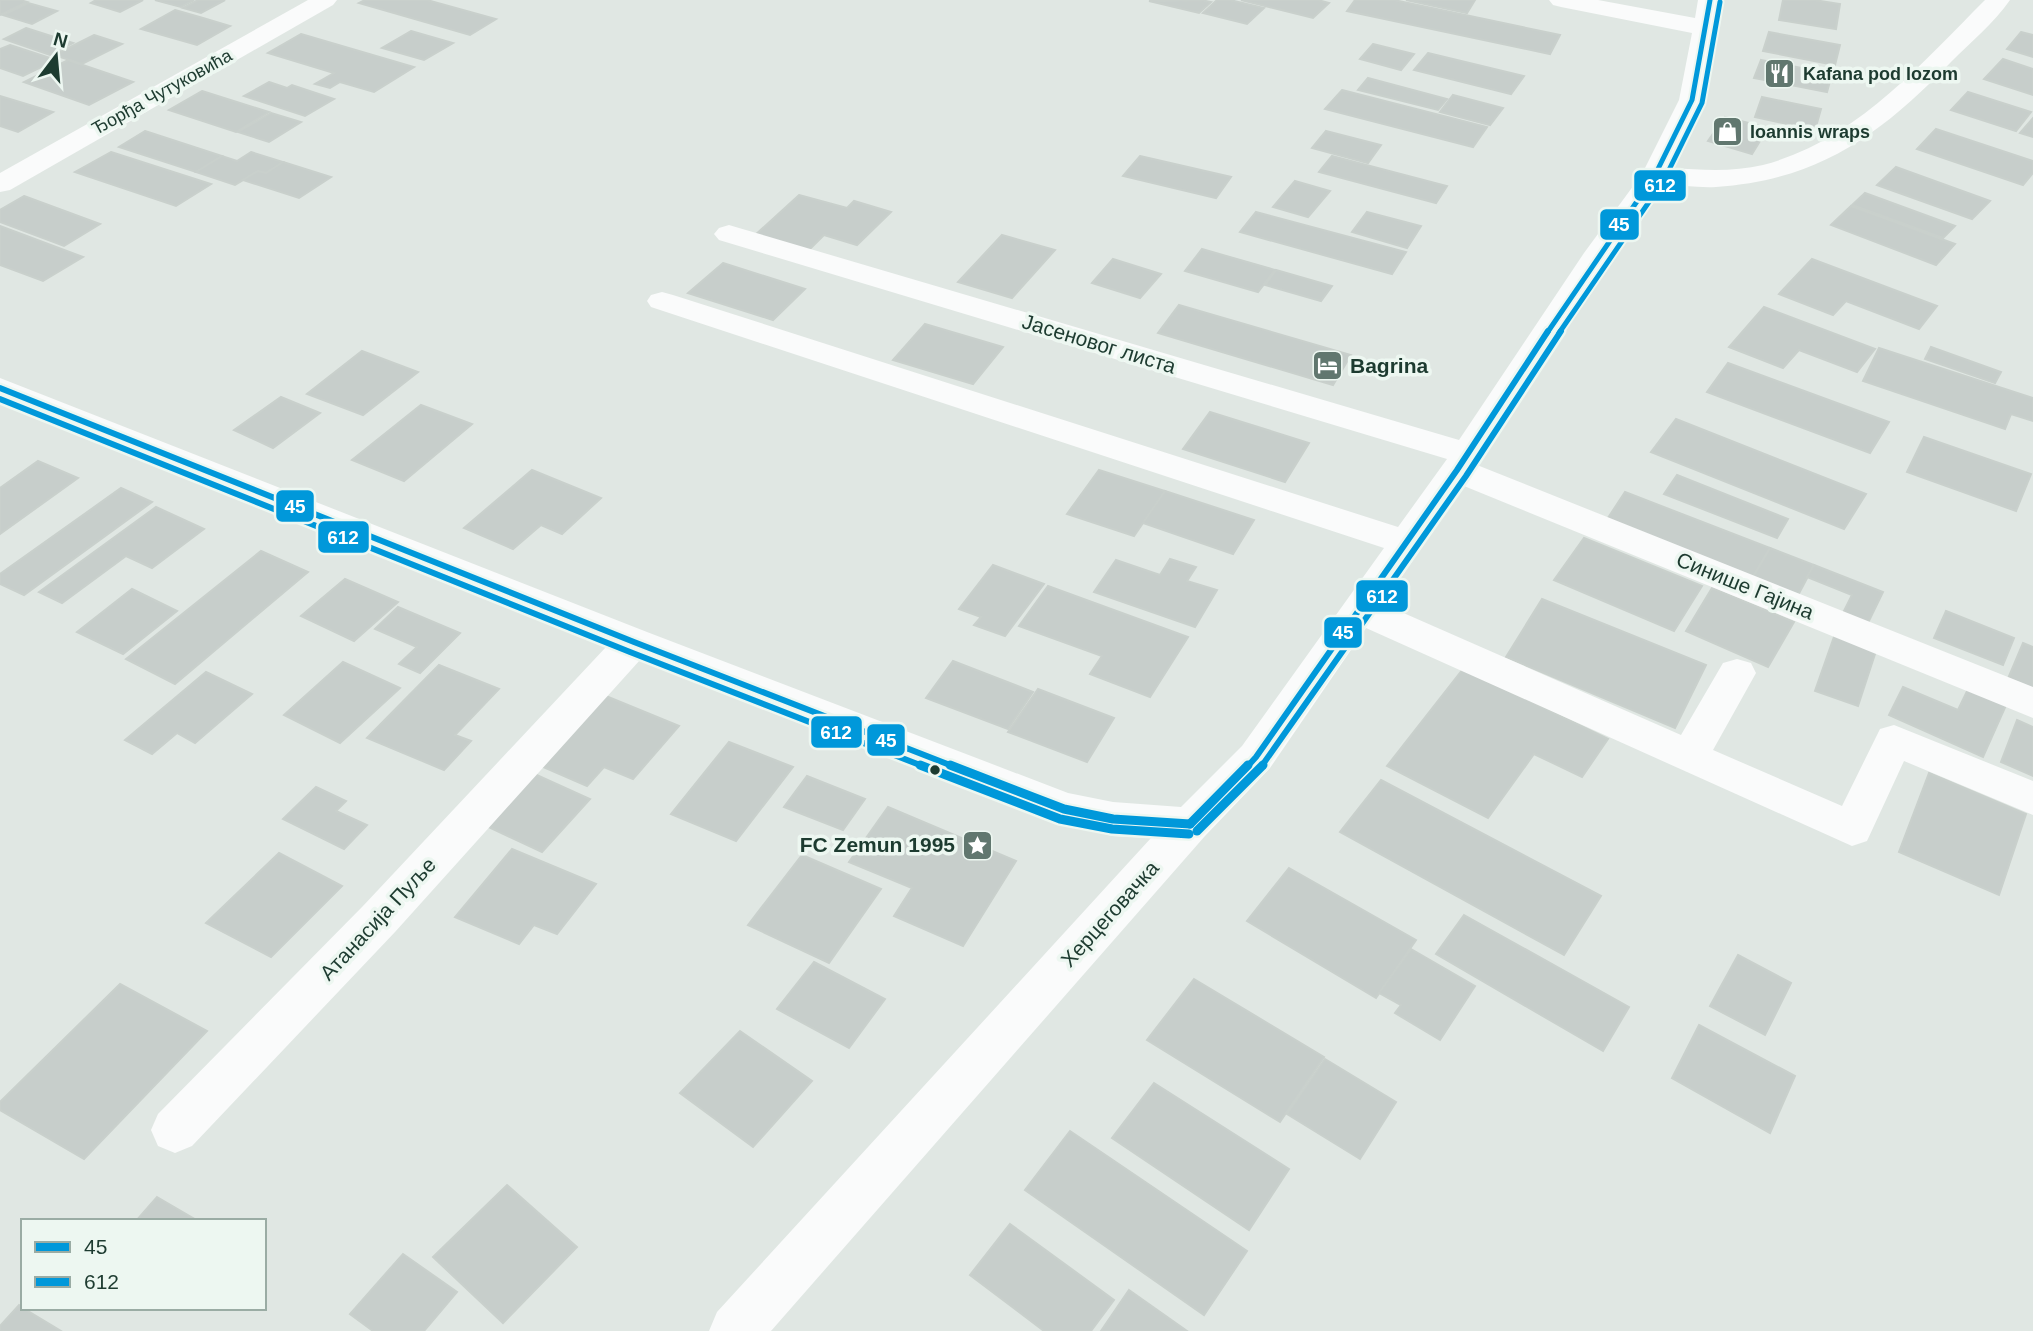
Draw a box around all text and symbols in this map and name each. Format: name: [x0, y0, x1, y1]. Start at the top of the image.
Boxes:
north arrow: [21, 21, 91, 91]
text: N: [51, 28, 70, 52]
street label: Ђорђа Чутуковића: [89, 45, 236, 139]
restaurant icon: Kafana pod lozom: [1763, 57, 1797, 91]
place label: Kafana pod lozom: [1803, 64, 1958, 84]
shop icon: Ioannis wraps: [1710, 115, 1744, 149]
place label: Ioannis wraps: [1750, 122, 1870, 142]
line badge: 612: [1633, 169, 1687, 202]
text: 612: [1644, 175, 1676, 196]
line badge: 45: [1599, 208, 1640, 241]
text: 45: [1608, 214, 1630, 235]
street label: Јасеновог листа: [1020, 309, 1179, 378]
hotel icon: Bagrina: [1310, 349, 1344, 383]
place label: Bagrina: [1350, 354, 1429, 377]
line badge: 45: [275, 489, 315, 523]
text: 45: [284, 496, 306, 517]
line badge: 612: [317, 520, 370, 554]
text: 612: [327, 527, 359, 548]
street label: Синише Гајина: [1673, 548, 1818, 624]
line badge: 612: [1355, 579, 1409, 613]
text: 612: [1366, 586, 1398, 607]
line badge: 45: [1323, 616, 1363, 649]
text: 45: [1332, 622, 1354, 643]
line badge: 612: [810, 715, 863, 749]
text: 612: [820, 722, 852, 743]
line badge: 45: [866, 723, 906, 757]
text: 45: [875, 730, 897, 751]
unlabelled marker: [928, 763, 942, 777]
place icon: FC Zemun 1995: [961, 828, 995, 862]
place label: FC Zemun 1995: [800, 833, 955, 856]
street label: Атанасија Пуље: [315, 853, 440, 985]
street label: Херцеговачка: [1056, 856, 1163, 971]
legend: [21, 1219, 266, 1310]
text: 45: [84, 1235, 107, 1258]
text: 612: [84, 1270, 119, 1293]

